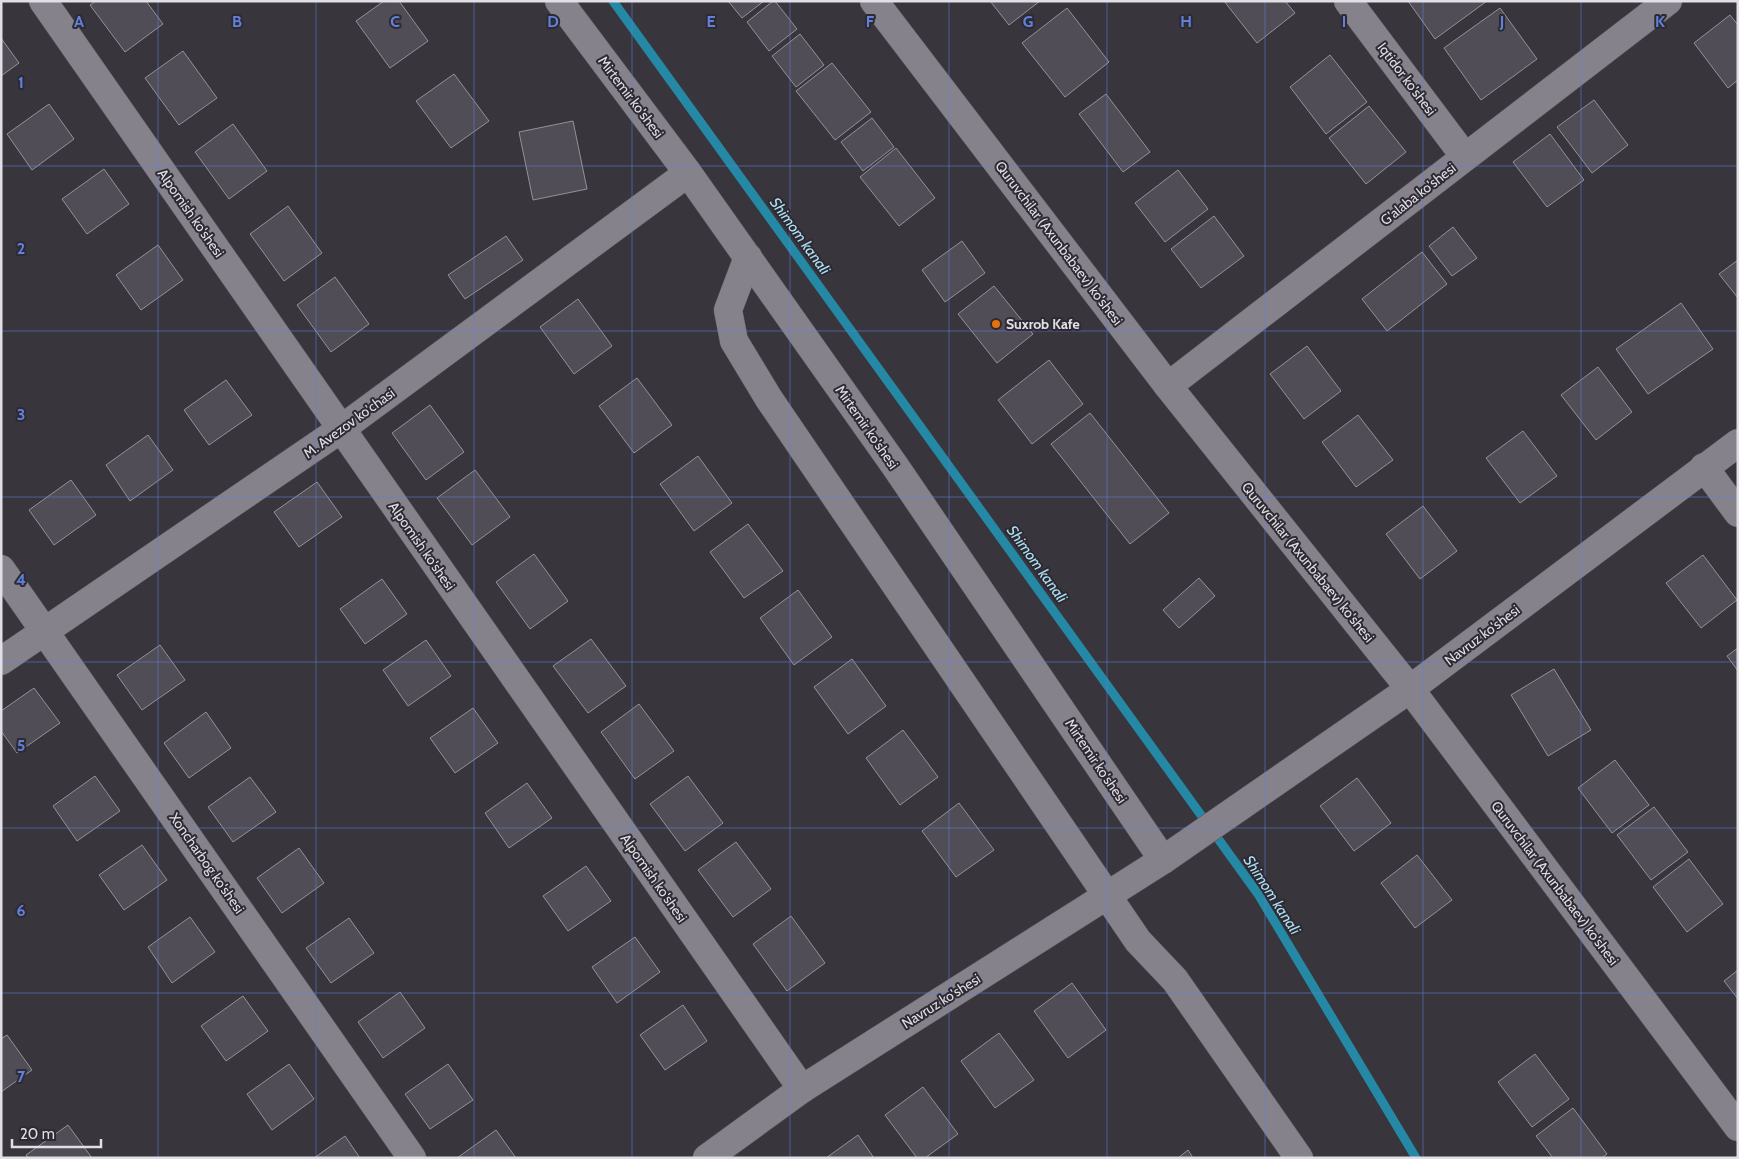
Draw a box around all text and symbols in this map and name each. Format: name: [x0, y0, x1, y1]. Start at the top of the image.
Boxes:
text: A: [74, 12, 84, 31]
text: B: [232, 12, 242, 31]
text: C: [390, 12, 400, 31]
text: D: [547, 12, 559, 31]
text: E: [706, 12, 716, 31]
text: F: [866, 12, 875, 31]
text: G: [1023, 12, 1033, 31]
text: H: [1180, 12, 1192, 31]
text: I: [1342, 12, 1346, 31]
text: J: [1499, 12, 1504, 31]
text: K: [1655, 12, 1665, 31]
street label: Iqtidor ko'shesi: [1374, 39, 1440, 119]
street label: Mirtemir ko'shesi: [594, 52, 668, 142]
text: 1: [18, 73, 24, 92]
street label: Quruvchilar (Axunbabaev) ko'shesi: [991, 157, 1127, 329]
street label: G'alaba ko'shesi: [1377, 159, 1459, 229]
street label: Alpomish ko'shesi: [154, 165, 228, 261]
water label: Shimom kanali: [766, 194, 834, 279]
text: 2: [17, 239, 25, 258]
place label: Suxrob Kafe: [1006, 315, 1080, 333]
marker: Suxrob Kafe: [990, 318, 1002, 330]
street label: Mirtemir ko'shesi: [831, 382, 903, 472]
street label: M. Avezov ko'chasi: [300, 384, 398, 462]
text: 3: [17, 405, 25, 424]
street label: Quruvchilar (Axunbabaev) ko'shesi: [1238, 478, 1378, 646]
street label: Alpomish ko'shesi: [385, 498, 459, 594]
water label: Shimom kanali: [1003, 522, 1071, 607]
text: 4: [16, 570, 26, 589]
street label: Navruz ko'shesi: [1441, 601, 1523, 669]
street label: Mirtemir ko'shesi: [1061, 715, 1131, 807]
text: 5: [17, 736, 25, 755]
street label: Quruvchilar (Axunbabaev) ko'shesi: [1487, 797, 1623, 969]
street label: Xoncharbog ko'shesi: [165, 809, 249, 917]
street label: Alpomish ko'shesi: [617, 830, 691, 926]
water label: Shimom kanali: [1240, 852, 1305, 939]
text: 6: [17, 901, 26, 920]
street label: Navruz ko'shesi: [898, 970, 984, 1032]
text: 7: [17, 1067, 26, 1086]
scale bar: [12, 1116, 101, 1148]
text: 20 m: [20, 1125, 55, 1143]

